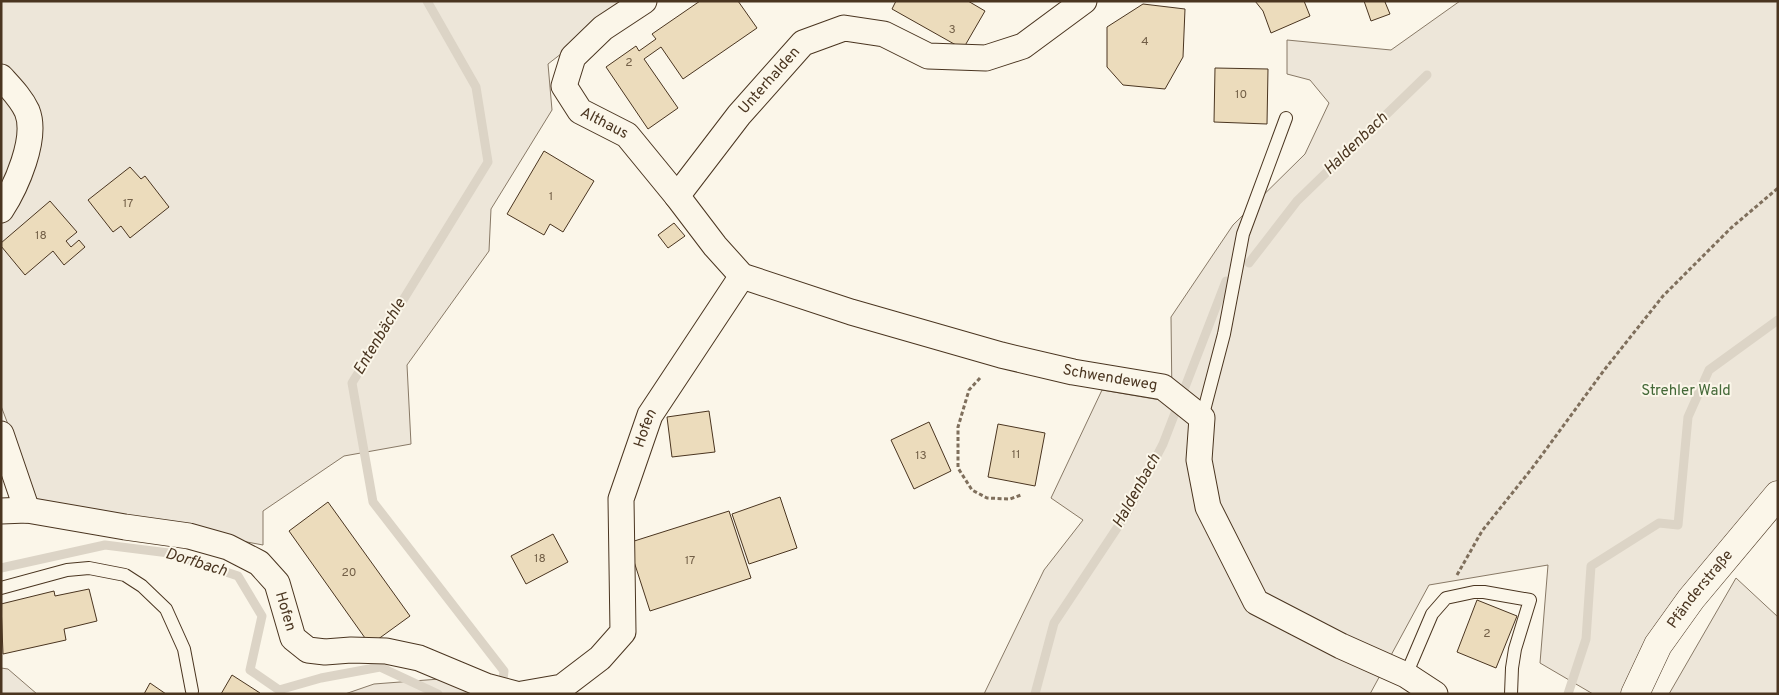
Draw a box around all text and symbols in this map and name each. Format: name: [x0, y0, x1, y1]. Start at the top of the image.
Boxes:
house number: 3: [948, 22, 956, 38]
house number: 4: [1141, 34, 1149, 50]
street label: Unterhalden: [735, 43, 804, 118]
house number: 2: [625, 55, 633, 71]
house number: 10: [1235, 87, 1247, 103]
street label: Althaus: [577, 103, 631, 143]
water label: Haldenbach: [1320, 108, 1393, 180]
house number: 1: [549, 189, 553, 205]
house number: 17: [123, 196, 133, 212]
house number: 18: [35, 228, 47, 244]
water label: Entenbächle: [349, 295, 411, 379]
street label: Schwendeweg: [1061, 360, 1159, 395]
park label: Strehler Wald: [1641, 382, 1731, 401]
street label: Hofen: [630, 405, 661, 450]
house number: 11: [1012, 447, 1020, 463]
house number: 13: [915, 448, 927, 464]
water label: Haldenbach: [1108, 450, 1166, 532]
water label: Dorfbach: [163, 544, 230, 582]
street label: Pfänderstraße: [1663, 546, 1737, 632]
house number: 18: [534, 551, 546, 567]
house number: 17: [685, 553, 695, 569]
house number: 20: [341, 565, 357, 581]
street label: Hofen: [271, 589, 300, 633]
house number: 2: [1483, 626, 1491, 642]

